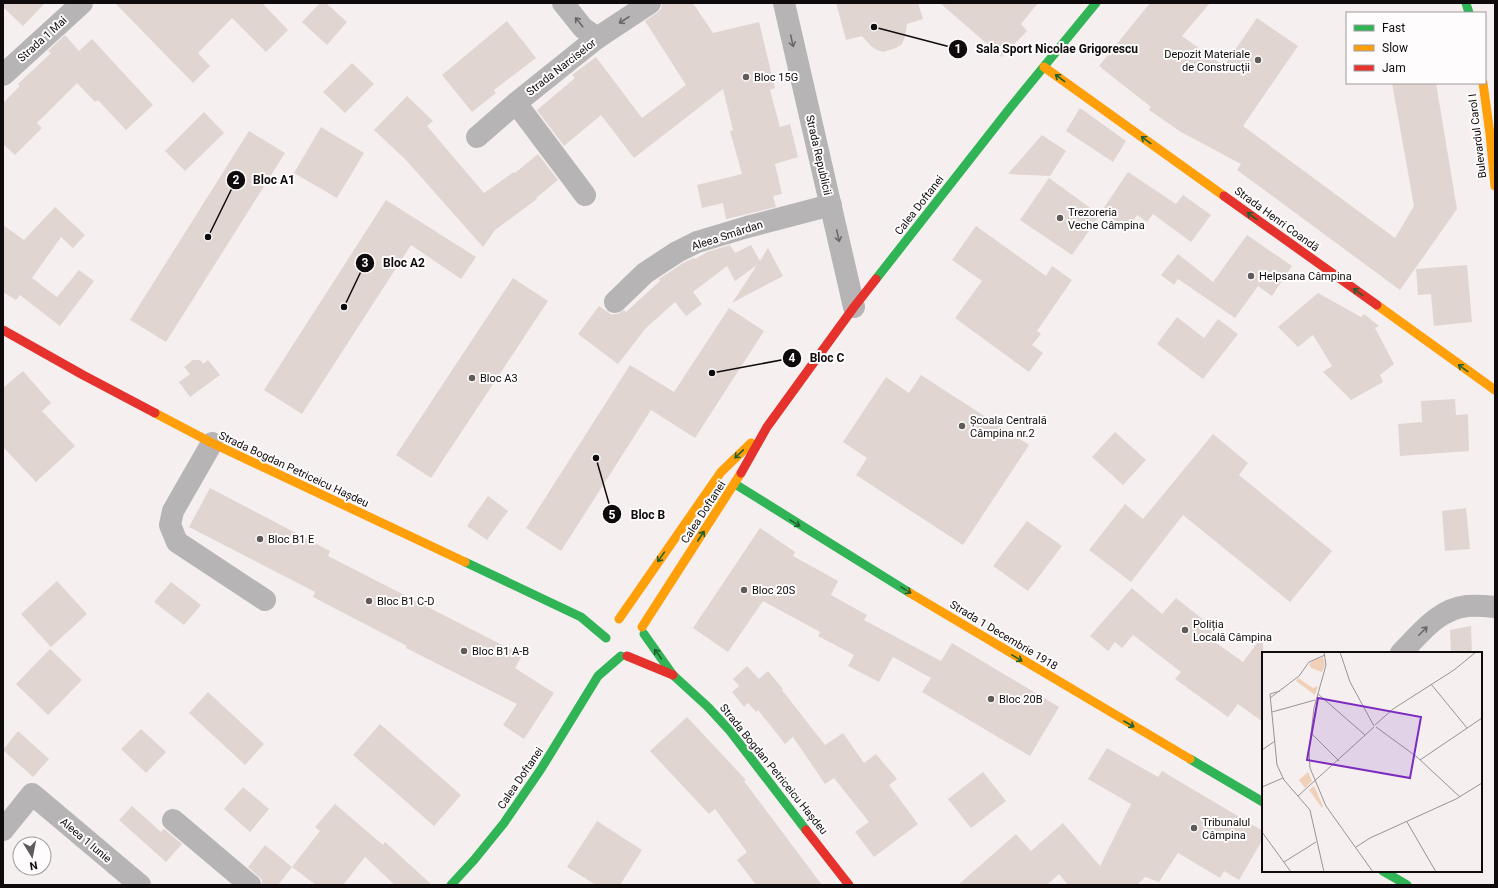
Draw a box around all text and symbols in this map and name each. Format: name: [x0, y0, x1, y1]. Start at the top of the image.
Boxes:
legend: [1346, 12, 1486, 84]
street label: Strada 1 Mai: [15, 14, 70, 65]
one-way arrow: [619, 16, 630, 24]
one-way arrow: [574, 17, 583, 28]
text: Fast: [1382, 21, 1405, 35]
one-way arrow: [789, 34, 797, 47]
street label: Strada Narciselor: [524, 36, 599, 99]
callout: Sala Sport Nicolae Grigorescu: [948, 37, 1146, 61]
text: Slow: [1382, 41, 1408, 55]
text: 1: [955, 42, 961, 56]
text: Sala Sport Nicolae Grigorescu: [976, 42, 1138, 56]
place label: Depozit Materiale de Construcții: [1164, 48, 1250, 74]
marker: Depozit Materiale de Construcții: [1253, 55, 1263, 65]
text: Jam: [1382, 61, 1406, 75]
place label: Bloc 15G: [754, 71, 798, 84]
marker: Bloc 15G: [741, 72, 751, 82]
one-way arrow: [1055, 74, 1066, 83]
street label: Bulevardul Carol I: [1466, 93, 1489, 179]
street label: Strada Republicii: [803, 114, 834, 197]
one-way arrow: [1141, 136, 1152, 144]
callout: Bloc A1: [226, 168, 303, 192]
text: 2: [233, 173, 240, 187]
text: Bloc A1: [253, 173, 295, 187]
street label: Calea Doftanei: [892, 173, 947, 238]
street label: Strada Henri Coandă: [1232, 184, 1321, 254]
place label: Trezoreria Veche Câmpina: [1068, 206, 1145, 232]
one-way arrow: [1247, 212, 1258, 220]
marker: Trezoreria Veche Câmpina: [1055, 213, 1065, 223]
street label: Aleea Smârdan: [690, 218, 764, 253]
one-way arrow: [835, 229, 843, 242]
callout: Bloc A2: [355, 251, 433, 275]
text: 3: [362, 256, 369, 270]
text: Bloc A2: [383, 256, 425, 270]
place label: Helpsana Câmpina: [1259, 270, 1352, 283]
marker: Helpsana Câmpina: [1246, 271, 1256, 281]
one-way arrow: [1352, 288, 1363, 296]
callout: Bloc C: [782, 346, 852, 370]
text: 4: [789, 351, 796, 365]
text: Bloc C: [810, 351, 844, 365]
one-way arrow: [1458, 364, 1469, 372]
place label: Bloc A3: [480, 372, 518, 385]
marker: Bloc A3: [467, 373, 477, 383]
place label: Școala Centrală Câmpina nr.2: [970, 414, 1047, 440]
marker: Școala Centrală Câmpina nr.2: [957, 421, 967, 431]
street label: Strada Bogdan Petriceicu Hașdeu: [217, 429, 371, 510]
one-way arrow: [734, 449, 744, 459]
street label: Calea Doftanei: [678, 479, 728, 546]
callout: Bloc B: [602, 502, 673, 526]
text: 5: [609, 508, 616, 522]
text: Bloc B: [631, 508, 666, 522]
one-way arrow: [789, 519, 801, 527]
one-way arrow: [698, 530, 706, 542]
place label: Bloc B1 E: [268, 533, 314, 546]
marker: Bloc B1 E: [255, 534, 265, 544]
one-way arrow: [657, 552, 666, 563]
place label: Bloc 20S: [752, 584, 796, 597]
marker: Bloc 20S: [739, 585, 749, 595]
one-way arrow: [900, 587, 912, 595]
place label: Bloc B1 C-D: [377, 595, 434, 608]
marker: Bloc B1 C-D: [364, 596, 374, 606]
street label: Strada 1 Decembrie 1918: [947, 598, 1060, 673]
place label: Poliția Locală Câmpina: [1193, 618, 1272, 644]
marker: Poliția Locală Câmpina: [1180, 625, 1190, 635]
one-way arrow: [1418, 626, 1428, 636]
place label: Bloc B1 A-B: [472, 645, 529, 658]
marker: Bloc B1 A-B: [459, 646, 469, 656]
one-way arrow: [654, 649, 662, 660]
inset map: [1262, 652, 1482, 872]
one-way arrow: [1011, 654, 1023, 662]
place label: Bloc 20B: [999, 693, 1043, 706]
marker: Bloc 20B: [986, 694, 996, 704]
street label: Strada Bogdan Petriceicu Hașdeu: [717, 702, 830, 837]
one-way arrow: [1123, 720, 1135, 728]
street label: Calea Doftanei: [495, 745, 546, 812]
street label: Aleea 1 Iunie: [57, 815, 114, 866]
place label: Tribunalul Câmpina: [1202, 816, 1250, 842]
marker: Tribunalul Câmpina: [1189, 823, 1199, 833]
north arrow: [12, 836, 52, 876]
text: N: [28, 858, 39, 872]

